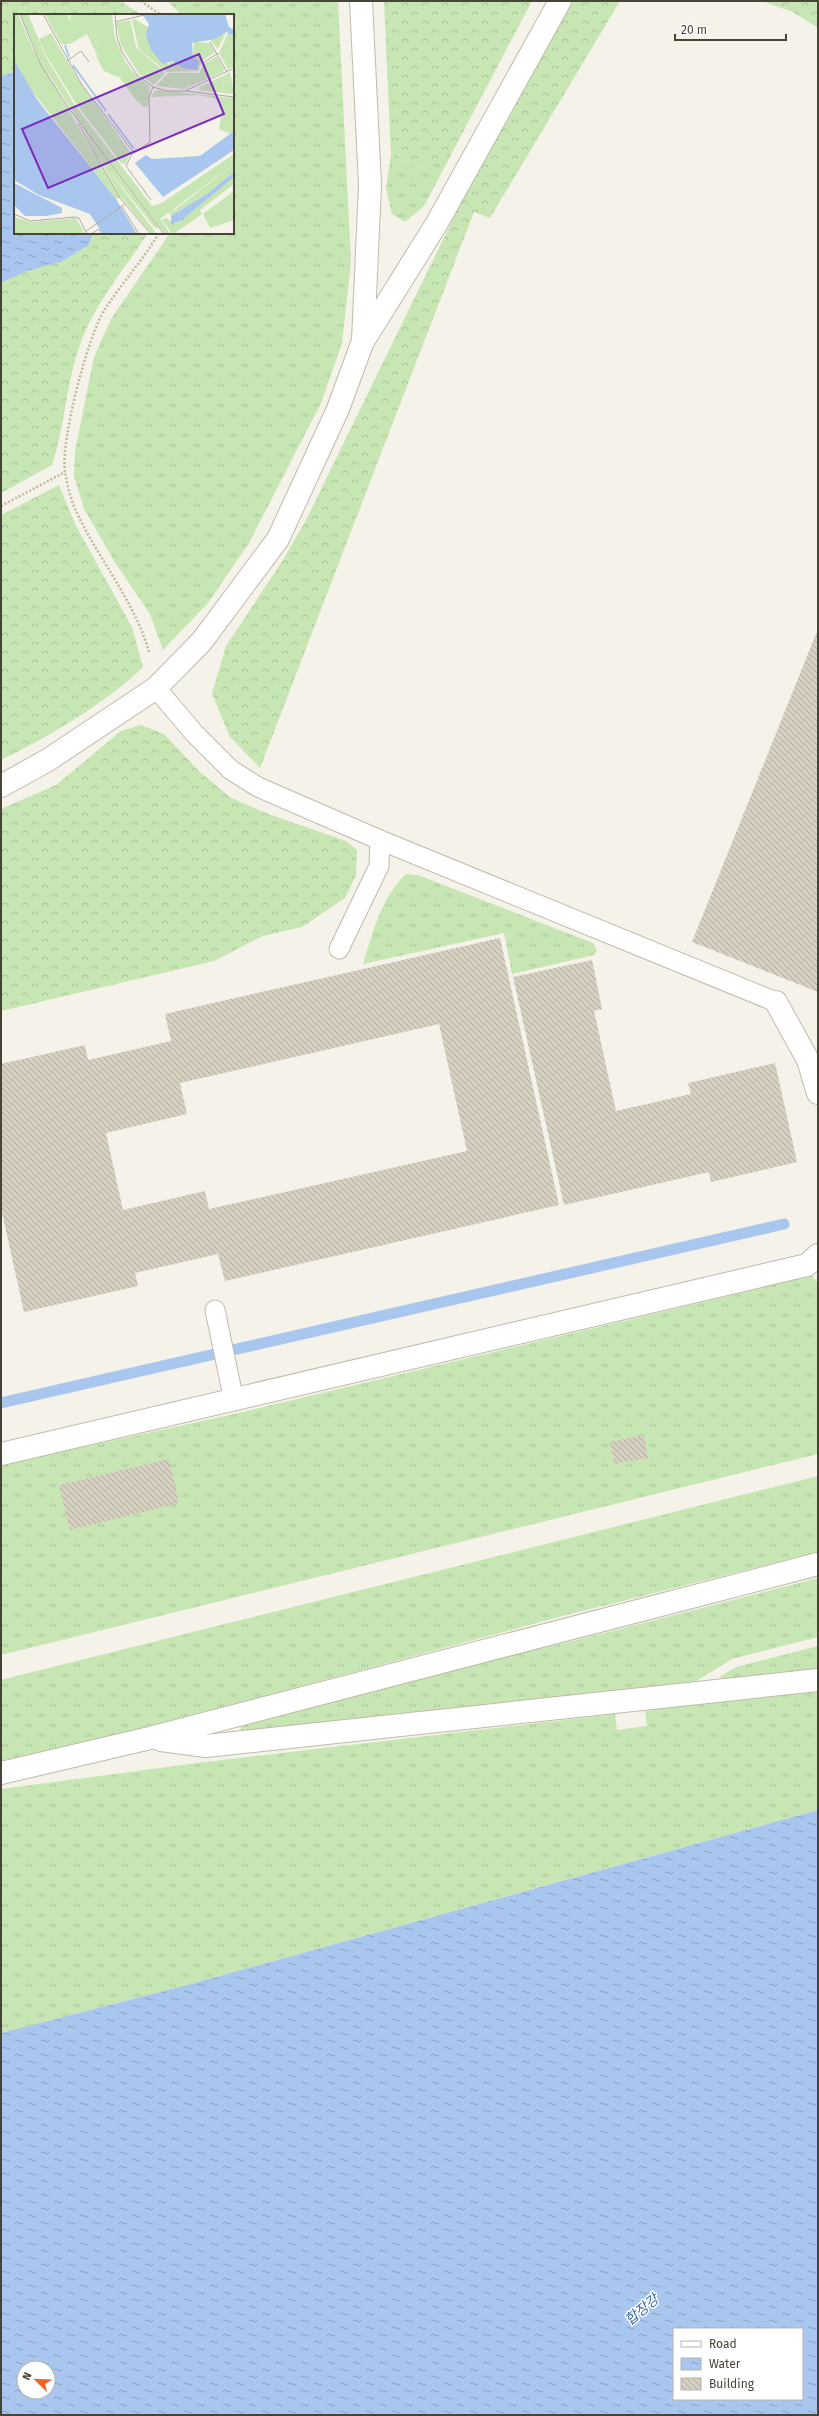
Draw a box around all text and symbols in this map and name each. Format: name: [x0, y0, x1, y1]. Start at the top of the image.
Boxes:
inset map: [14, 14, 234, 234]
scale bar: [675, 16, 786, 42]
text: 20 m: [681, 23, 707, 37]
water label: 합장강: [622, 2290, 664, 2329]
legend: [673, 2328, 803, 2400]
text: Road: [709, 2337, 737, 2351]
text: Water: [709, 2357, 741, 2371]
north arrow: [16, 2360, 56, 2400]
text: N: [20, 2370, 35, 2382]
text: Building: [709, 2377, 755, 2391]

